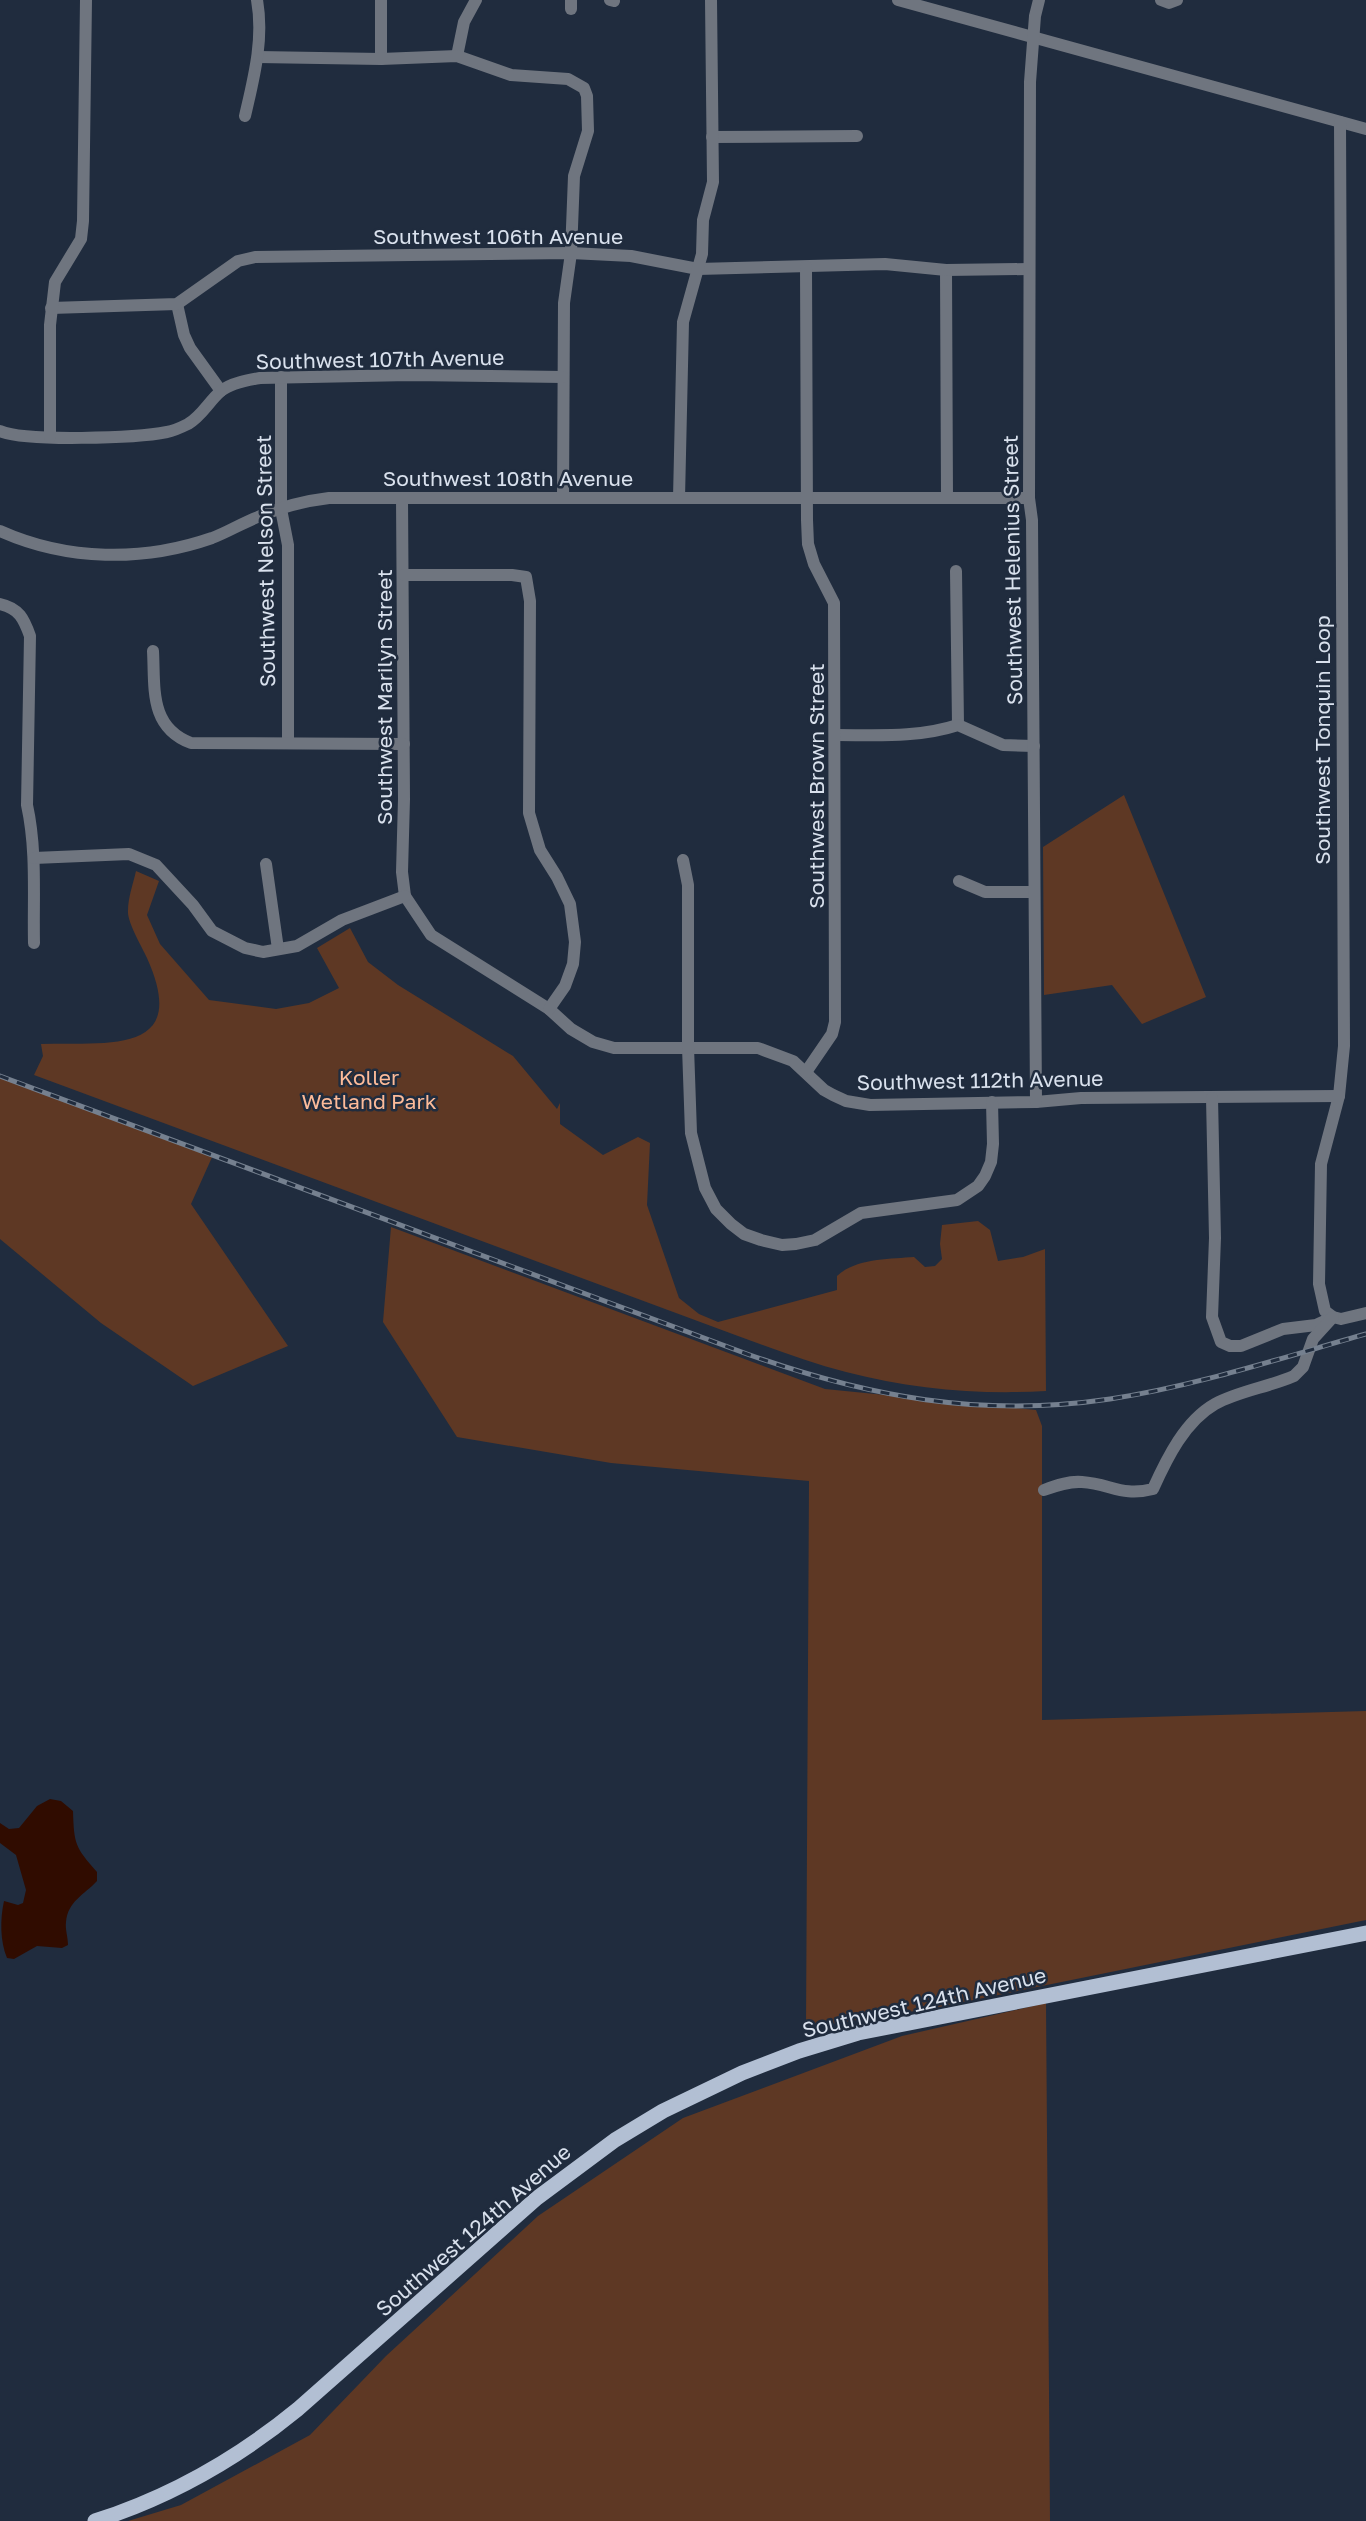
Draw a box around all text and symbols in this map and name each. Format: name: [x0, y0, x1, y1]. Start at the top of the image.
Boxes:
street label: Southwest 106th Avenue: [373, 223, 623, 249]
street label: Southwest 107th Avenue: [255, 344, 505, 374]
street label: Southwest Nelson Street: [250, 435, 280, 687]
street label: Southwest Helenius Street: [997, 435, 1027, 705]
street label: Southwest 108th Avenue: [383, 465, 633, 491]
street label: Southwest Marilyn Street: [371, 569, 397, 825]
street label: Southwest Tonquin Loop: [1309, 615, 1335, 865]
street label: Southwest Brown Street: [803, 663, 829, 909]
park label: Koller Wetland Park: [301, 1064, 437, 1114]
street label: Southwest 112th Avenue: [856, 1065, 1104, 1095]
street label: Southwest 124th Avenue: [800, 1961, 1048, 2043]
street label: Southwest 124th Avenue: [370, 2138, 576, 2322]

